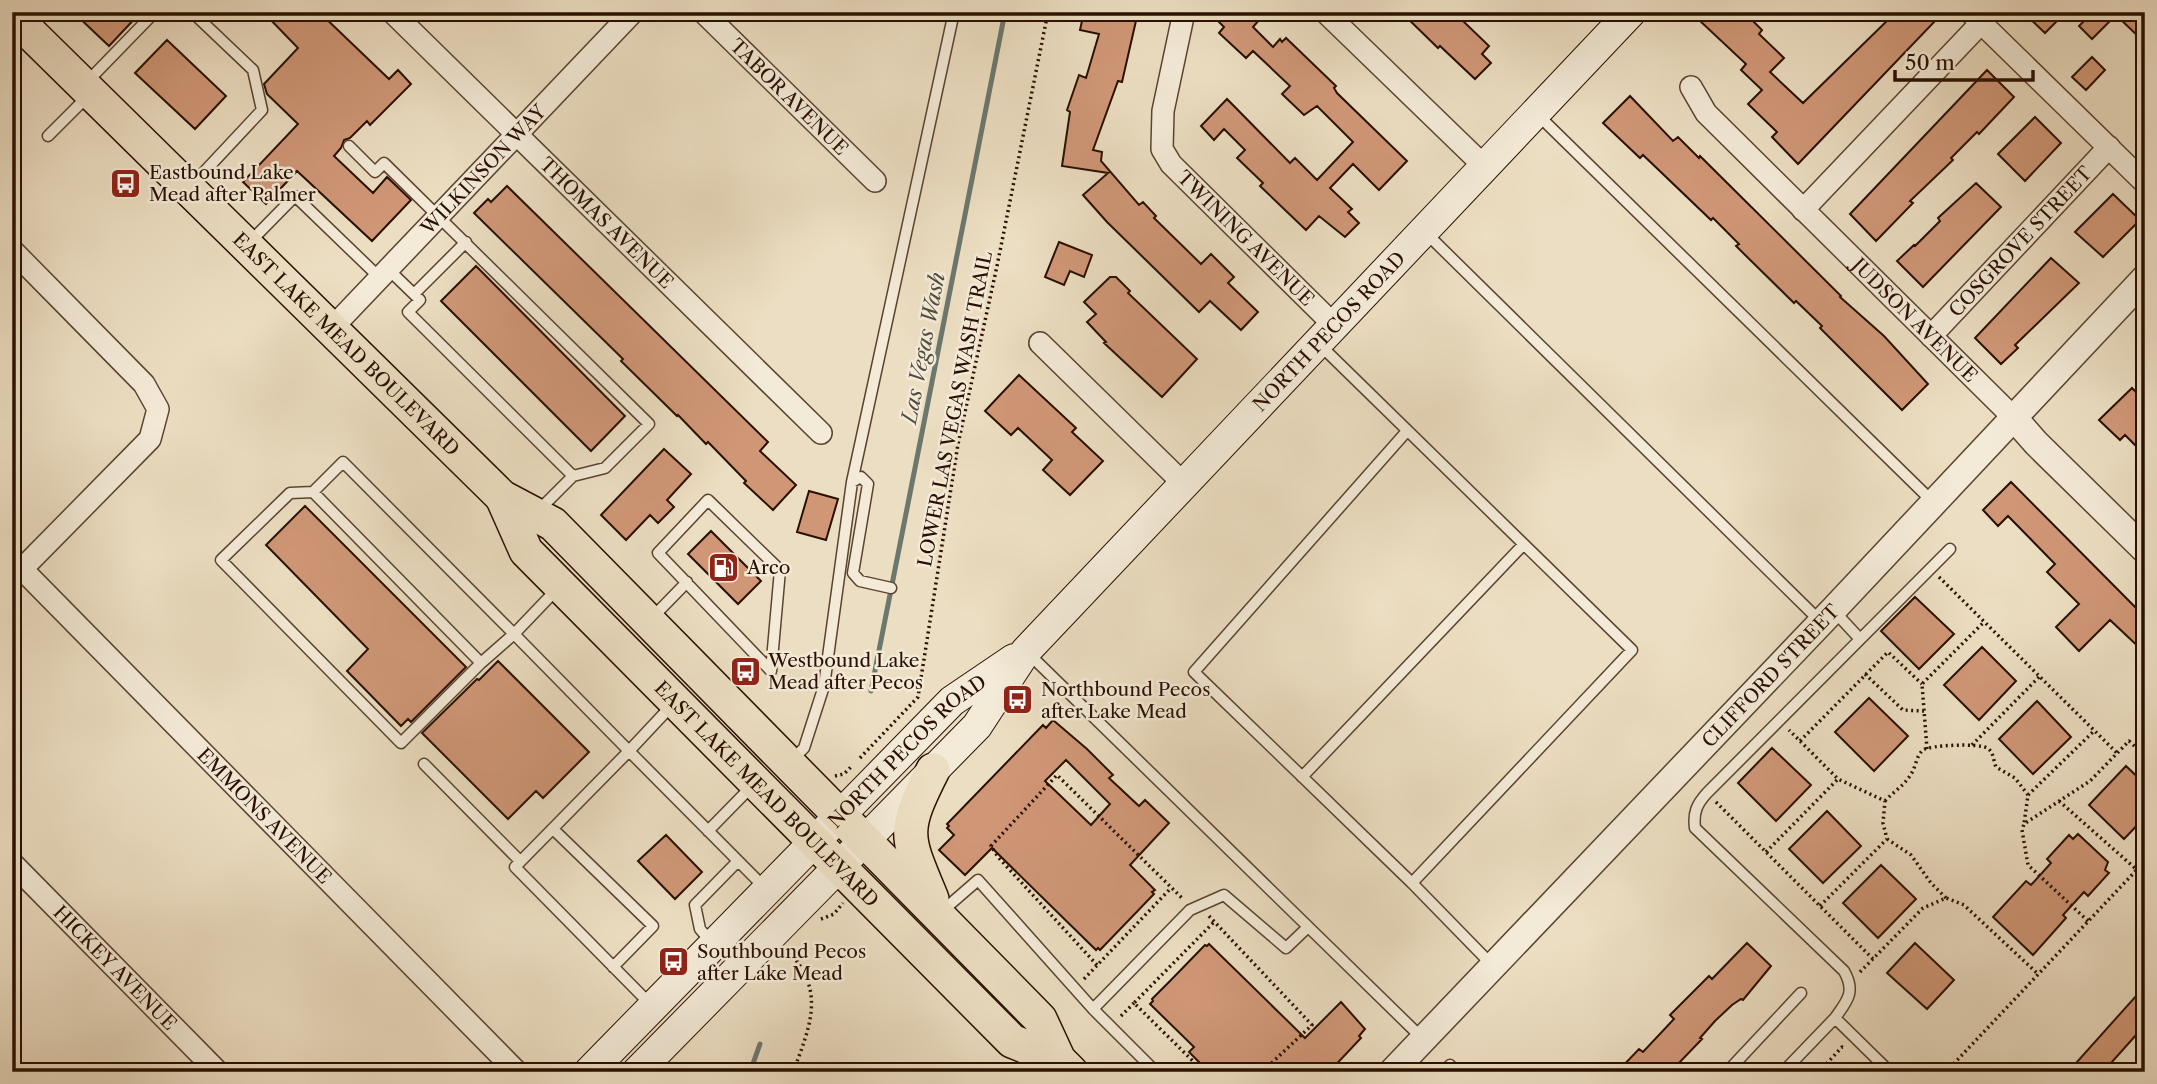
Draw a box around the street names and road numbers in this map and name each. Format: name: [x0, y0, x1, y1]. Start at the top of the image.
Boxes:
street label: TABOR AVENUE: [726, 34, 853, 160]
street label: WILKINSON WAY: [415, 99, 551, 240]
street label: THOMAS AVENUE: [535, 152, 678, 293]
street label: COSGROVE STREET: [1944, 161, 2097, 321]
street label: TWINING AVENUE: [1173, 166, 1319, 310]
street label: EAST LAKE MEAD BOULEVARD: [228, 227, 464, 460]
street label: NORTH PECOS ROAD: [1248, 247, 1410, 416]
street label: LOWER LAS VEGAS WASH TRAIL: [913, 249, 997, 569]
street label: JUDSON AVENUE: [1845, 251, 1982, 387]
street label: CLIFFORD STREET: [1697, 599, 1844, 752]
street label: NORTH PECOS ROAD: [823, 670, 990, 832]
street label: EAST LAKE MEAD BOULEVARD: [650, 676, 884, 911]
street label: EMMONS AVENUE: [193, 743, 336, 888]
street label: HICKEY AVENUE: [49, 901, 182, 1035]

